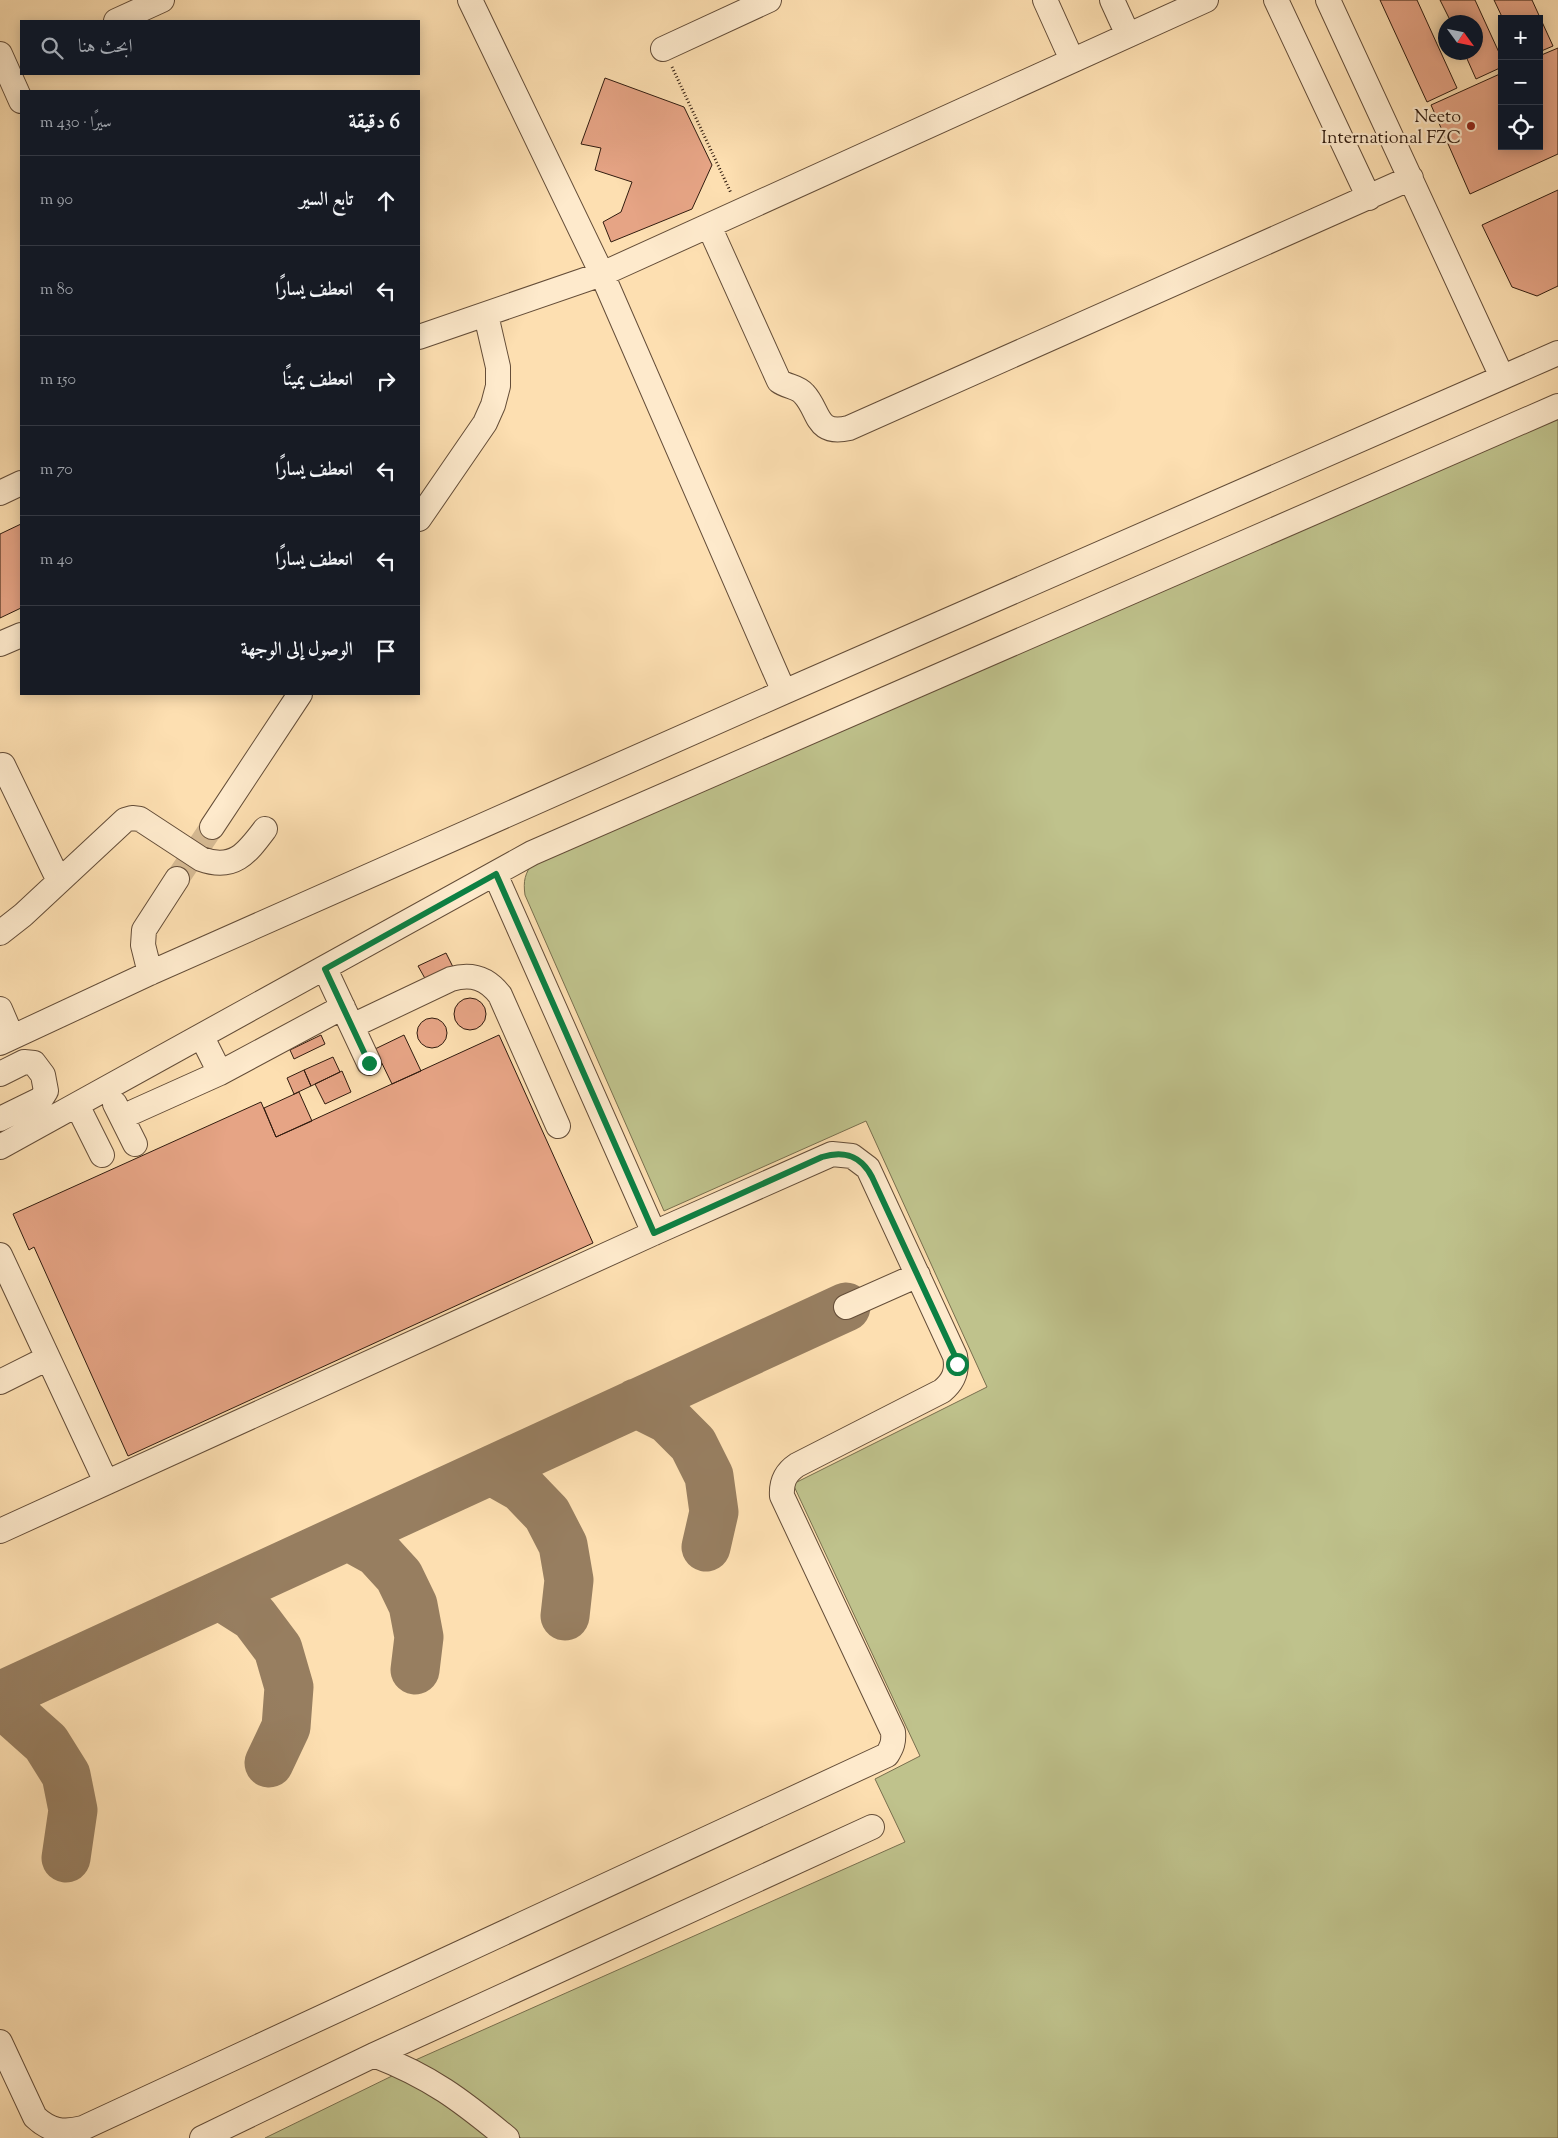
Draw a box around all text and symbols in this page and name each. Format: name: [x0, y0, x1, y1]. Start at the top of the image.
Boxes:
north arrow: [1438, 15, 1483, 60]
map controls: [1498, 15, 1543, 150]
button: +: [1498, 15, 1543, 60]
search box: [20, 20, 420, 75]
icon: search: [38, 34, 66, 62]
text: ابحث هنا: [78, 34, 133, 61]
button: −: [1498, 60, 1543, 105]
place label: Neeto International FZC: [1321, 105, 1461, 152]
button: locate: [1498, 105, 1543, 150]
text: 6 دقيقة: [348, 108, 400, 138]
text: سيرًا · 430 m: [40, 112, 112, 135]
marker: Neeto International FZC: [1465, 120, 1477, 132]
text: تابع السير: [299, 187, 353, 214]
icon: ahead: [372, 187, 400, 215]
text: 90 m: [40, 189, 73, 212]
text: انعطف يسارًا: [275, 277, 353, 304]
icon: left: [372, 277, 400, 305]
text: 80 m: [40, 279, 73, 302]
text: انعطف يمينًا: [283, 367, 353, 394]
icon: right: [372, 367, 400, 395]
text: 150 m: [40, 369, 76, 392]
text: انعطف يسارًا: [275, 457, 353, 484]
icon: left: [372, 457, 400, 485]
text: 70 m: [40, 459, 73, 482]
text: انعطف يسارًا: [275, 547, 353, 574]
icon: left: [372, 547, 400, 575]
text: 40 m: [40, 549, 73, 572]
text: الوصول إلى الوجهة: [241, 637, 353, 664]
icon: arrive: [372, 637, 400, 665]
route end: [358, 1052, 381, 1075]
route start: [946, 1353, 969, 1376]

